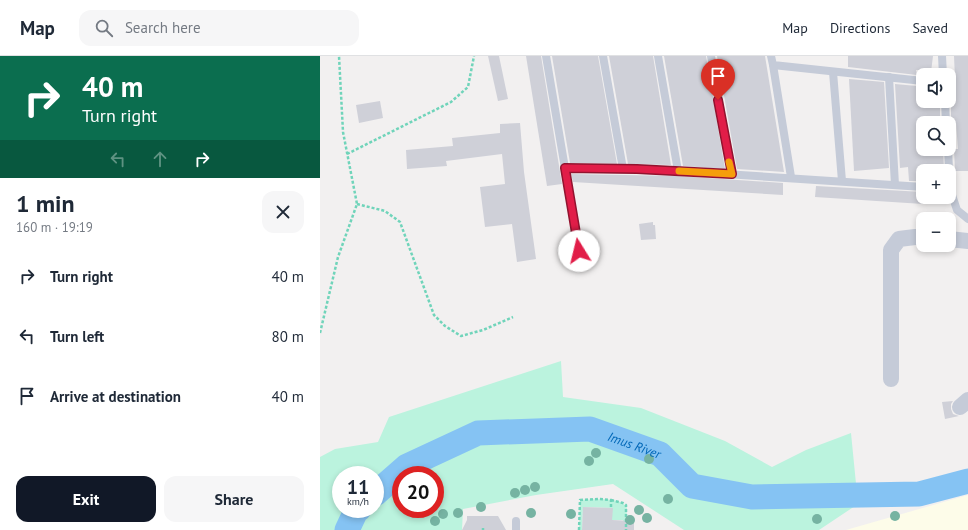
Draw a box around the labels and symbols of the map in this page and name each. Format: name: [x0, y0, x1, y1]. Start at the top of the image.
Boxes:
pin: [701, 59, 735, 100]
position arrow: [558, 230, 600, 272]
water label: Imus River: [605, 428, 664, 462]
speed limit sign: 20: [392, 466, 444, 518]

